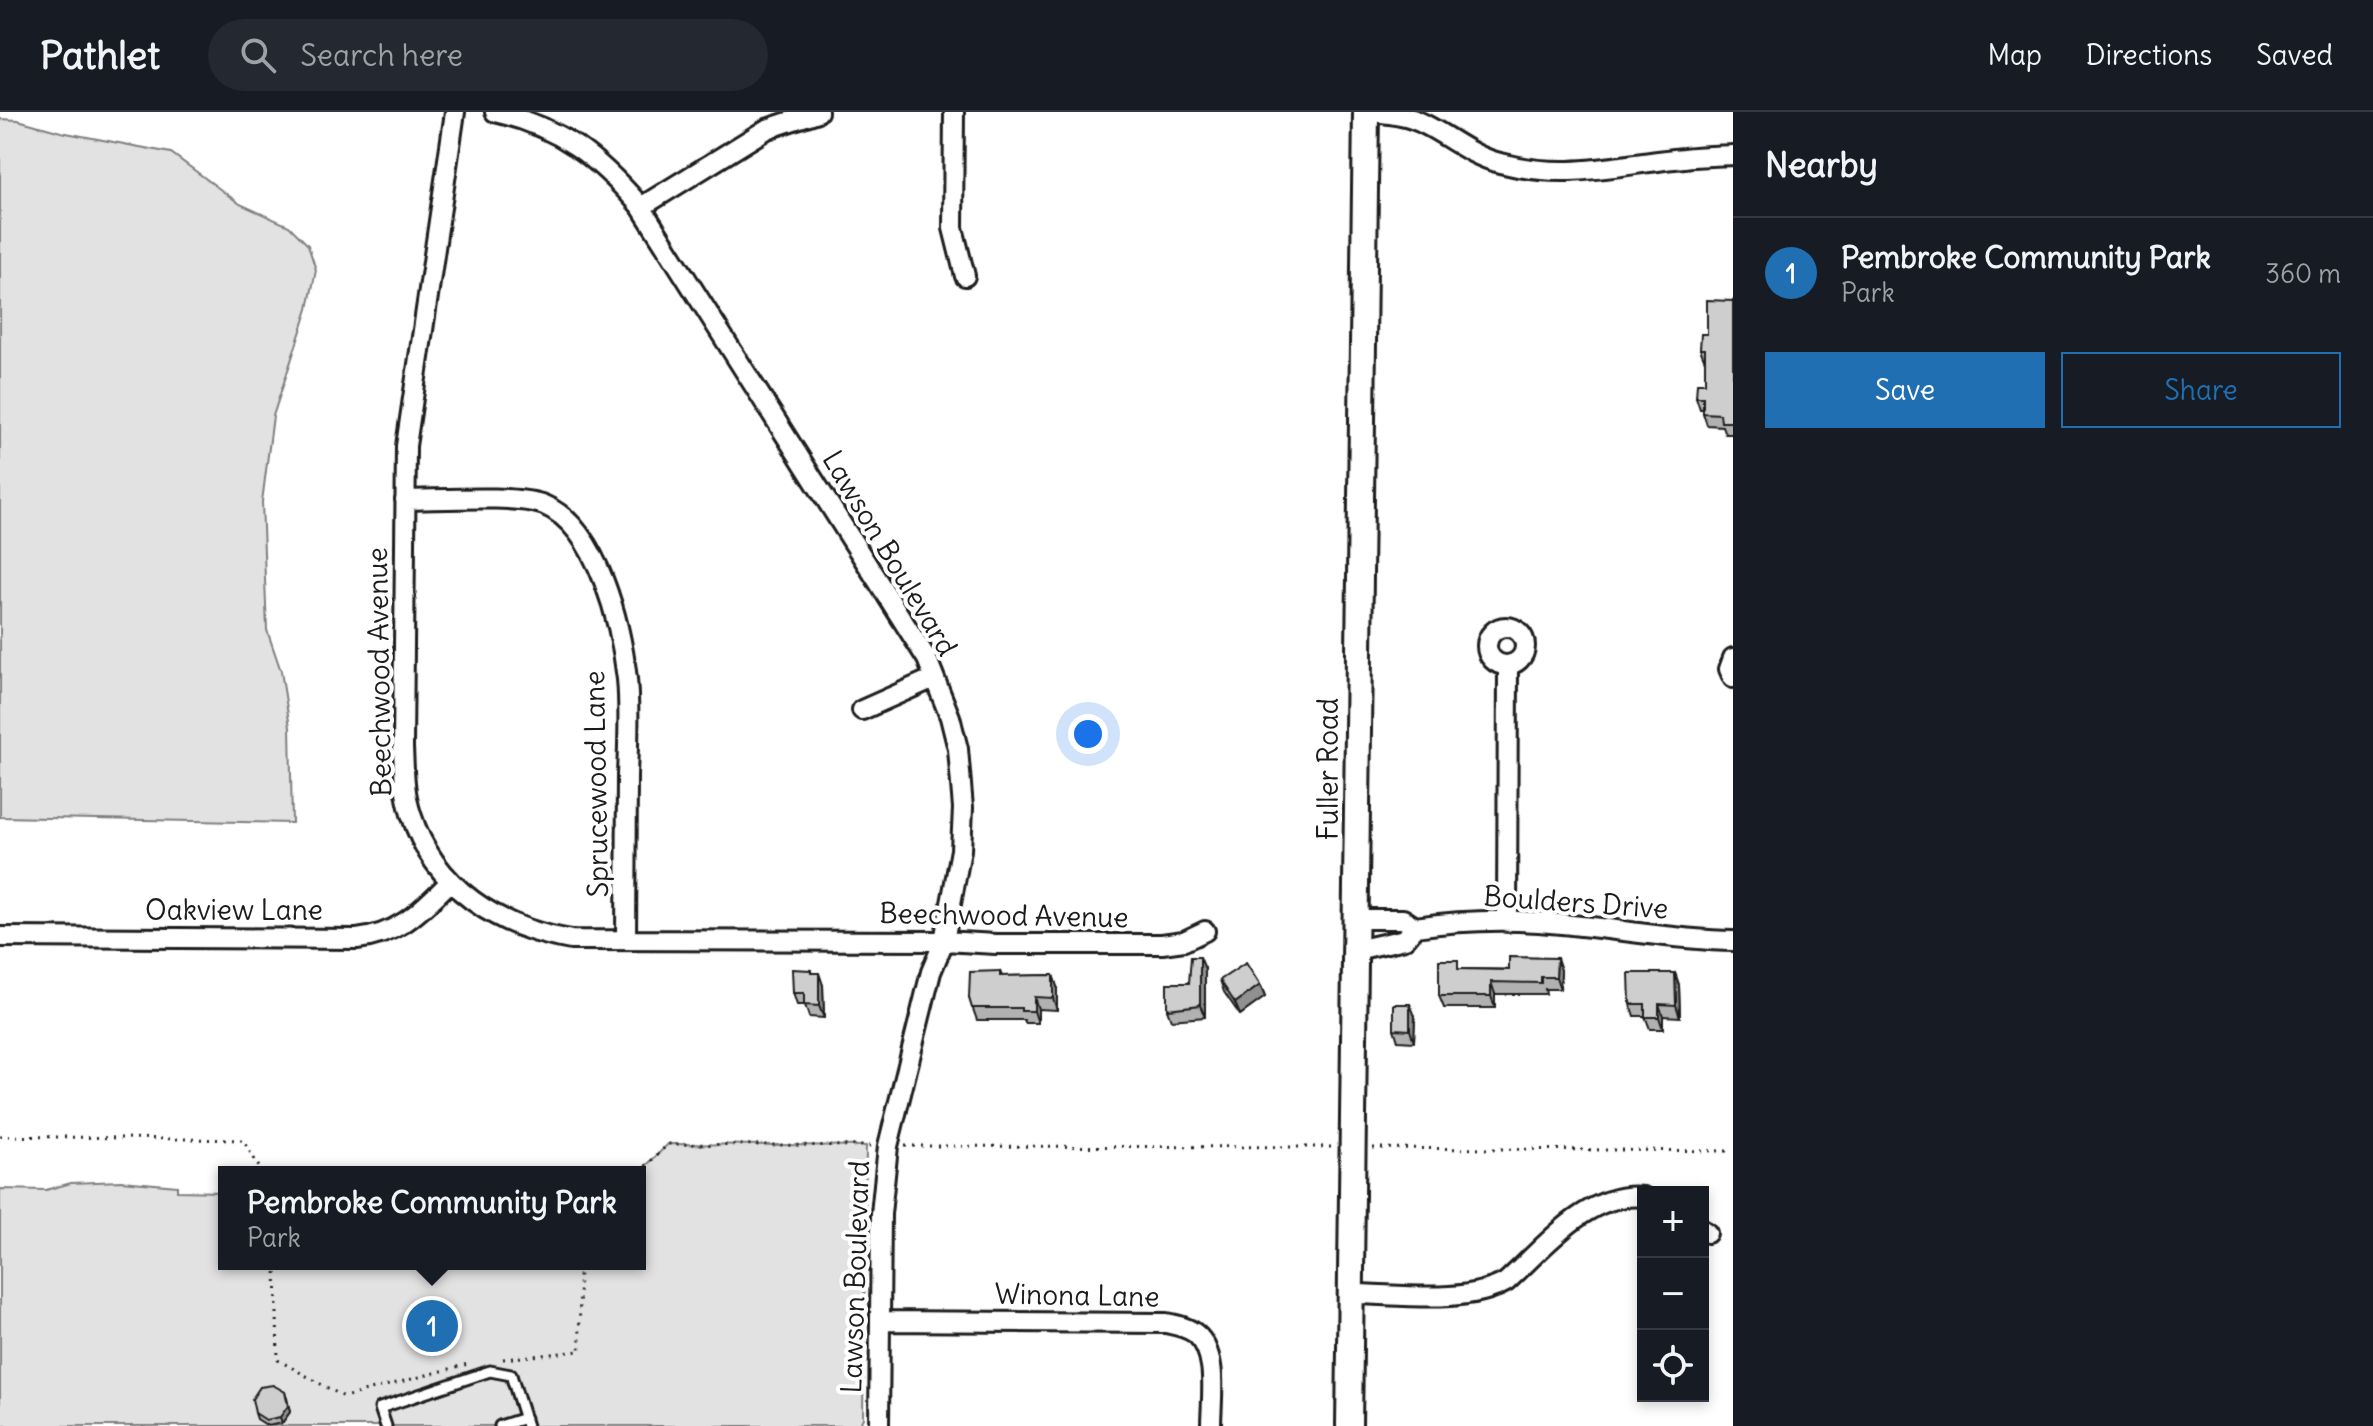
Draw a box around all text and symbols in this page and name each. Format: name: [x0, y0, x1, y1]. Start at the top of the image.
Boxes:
search box: [208, 19, 768, 91]
text: Pathlet: [40, 32, 160, 79]
icon: search: [236, 33, 280, 77]
text: Search here: [300, 36, 463, 74]
text: Map: [1987, 37, 2042, 73]
text: Directions: [2086, 37, 2212, 73]
text: Saved: [2256, 37, 2333, 73]
text: Nearby: [1765, 143, 1878, 186]
text: Pembroke Community Park: [1841, 238, 2211, 276]
text: 1: [1786, 257, 1796, 290]
text: 360 m: [2265, 257, 2341, 290]
text: Park: [1841, 276, 1895, 309]
button: Save: [1765, 352, 2045, 428]
button: Share: [2061, 352, 2341, 428]
street label: Lawson Boulevard: [815, 444, 965, 662]
street label: Beechwood Avenue: [359, 547, 399, 797]
street label: Sprucewood Lane: [576, 670, 616, 898]
street label: Fuller Road: [1310, 698, 1346, 840]
your location: [1068, 714, 1108, 754]
street label: Boulders Drive: [1482, 878, 1670, 926]
street label: Oakview Lane: [145, 892, 323, 928]
street label: Beechwood Avenue: [879, 895, 1129, 935]
street label: Lawson Boulevard: [833, 1160, 877, 1394]
popup: [218, 1166, 646, 1270]
text: Pembroke Community Park: [247, 1183, 617, 1221]
map controls: [1637, 1186, 1709, 1402]
button: +: [1637, 1186, 1709, 1258]
text: Park: [247, 1221, 301, 1254]
button: −: [1637, 1258, 1709, 1330]
street label: Winona Lane: [994, 1276, 1160, 1314]
pin: 1: [406, 1296, 458, 1356]
button: locate: [1637, 1330, 1709, 1402]

